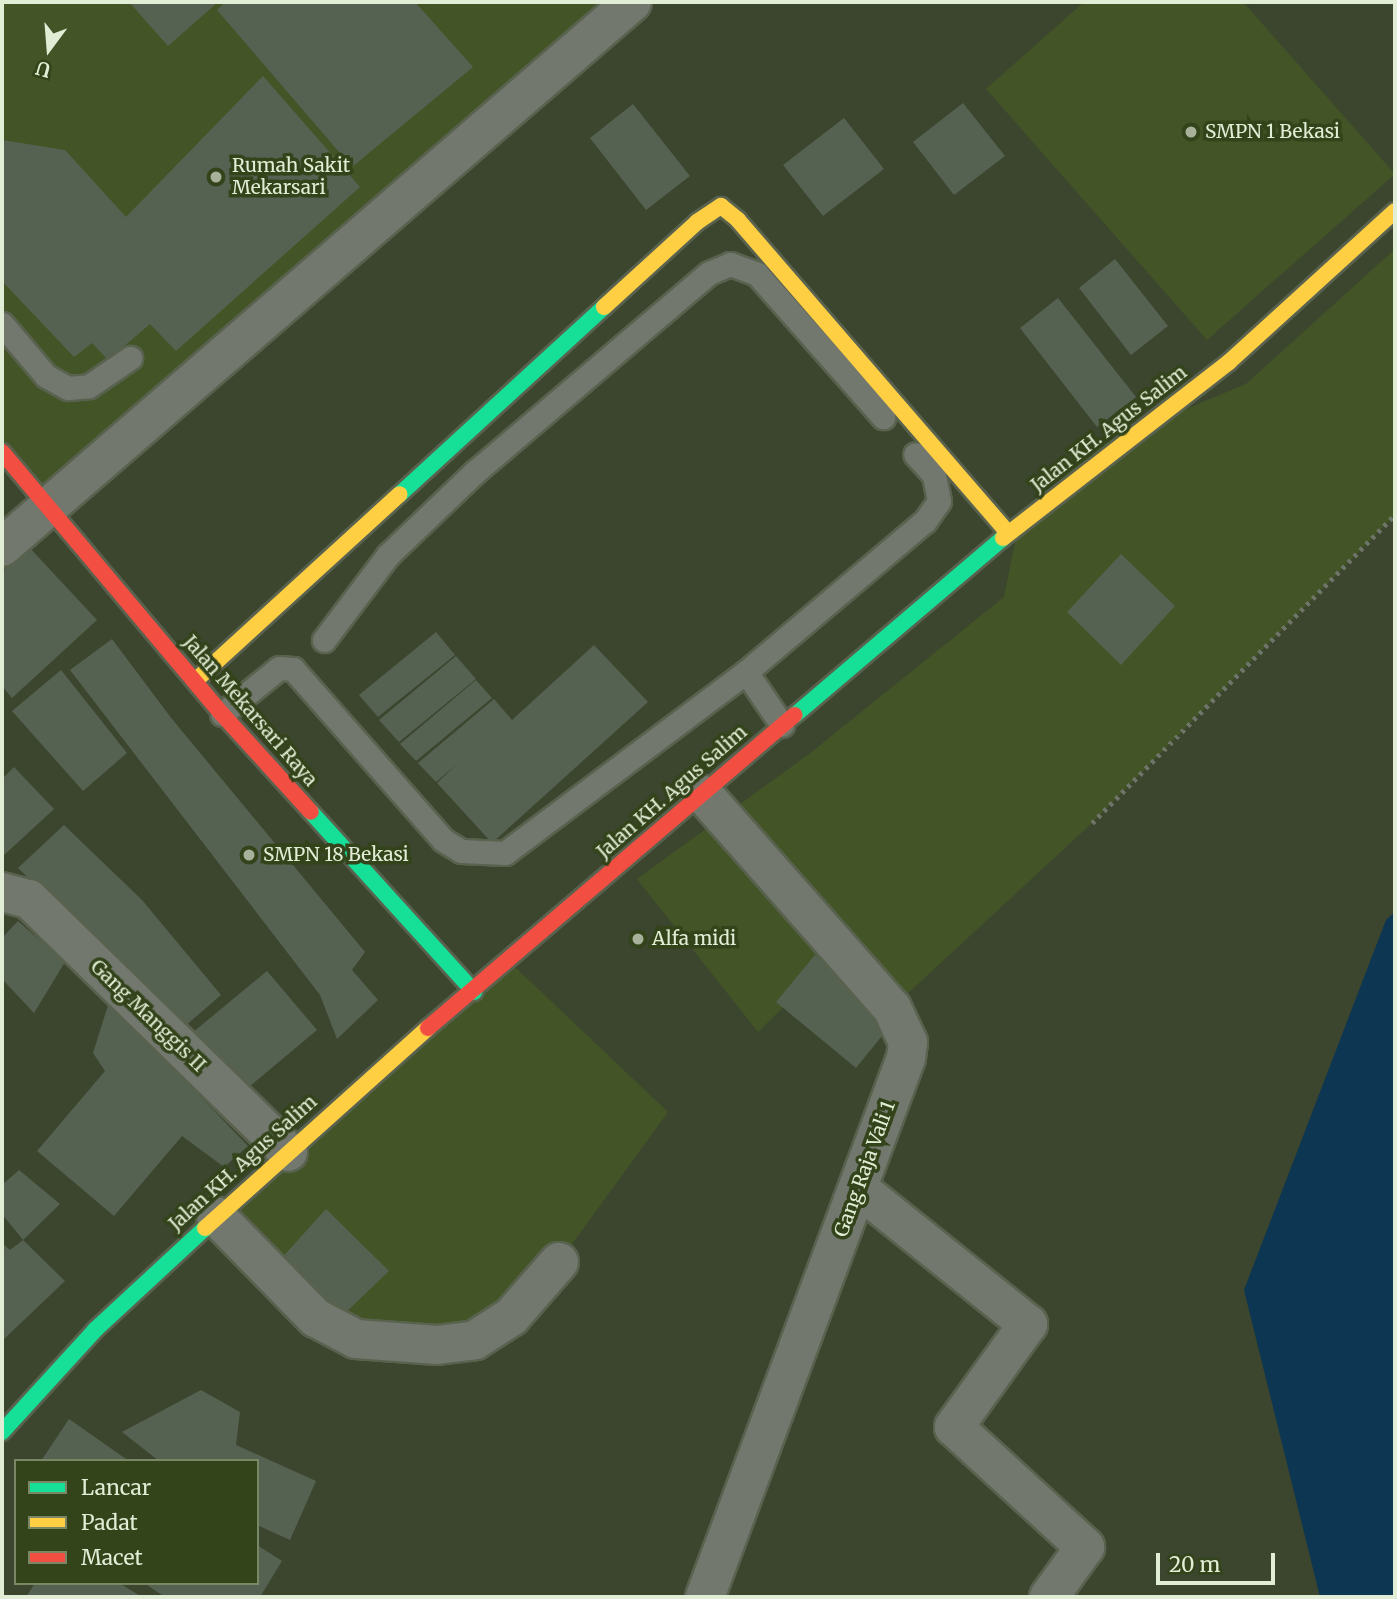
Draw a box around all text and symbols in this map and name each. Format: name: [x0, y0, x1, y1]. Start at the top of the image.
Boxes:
north arrow: [14, 14, 84, 84]
text: U: [33, 56, 53, 83]
place label: SMPN 1 Bekasi: [1205, 121, 1340, 143]
marker: SMPN 1 Bekasi: [1183, 124, 1199, 140]
place label: Rumah Sakit Mekarsari: [232, 155, 350, 199]
marker: Rumah Sakit Mekarsari: [206, 167, 226, 187]
street label: Jalan KH. Agus Salim: [1027, 361, 1191, 497]
street label: Jalan Mekarsari Raya: [178, 631, 322, 791]
street label: Jalan KH. Agus Salim: [592, 721, 752, 863]
place label: SMPN 18 Bekasi: [263, 844, 409, 866]
marker: SMPN 18 Bekasi: [241, 847, 257, 863]
place label: Alfa midi: [652, 928, 736, 950]
marker: Alfa midi: [630, 931, 646, 947]
street label: Gang Manggis II: [86, 955, 210, 1077]
street label: Jalan KH. Agus Salim: [164, 1090, 322, 1236]
street label: Gang Raja Vali 1: [830, 1098, 900, 1240]
legend: [14, 1459, 259, 1585]
text: Lancar: [81, 1474, 151, 1501]
text: Padat: [81, 1509, 138, 1536]
scale bar: [1159, 1540, 1278, 1584]
text: Macet: [81, 1544, 143, 1571]
text: 20 m: [1169, 1551, 1220, 1578]

